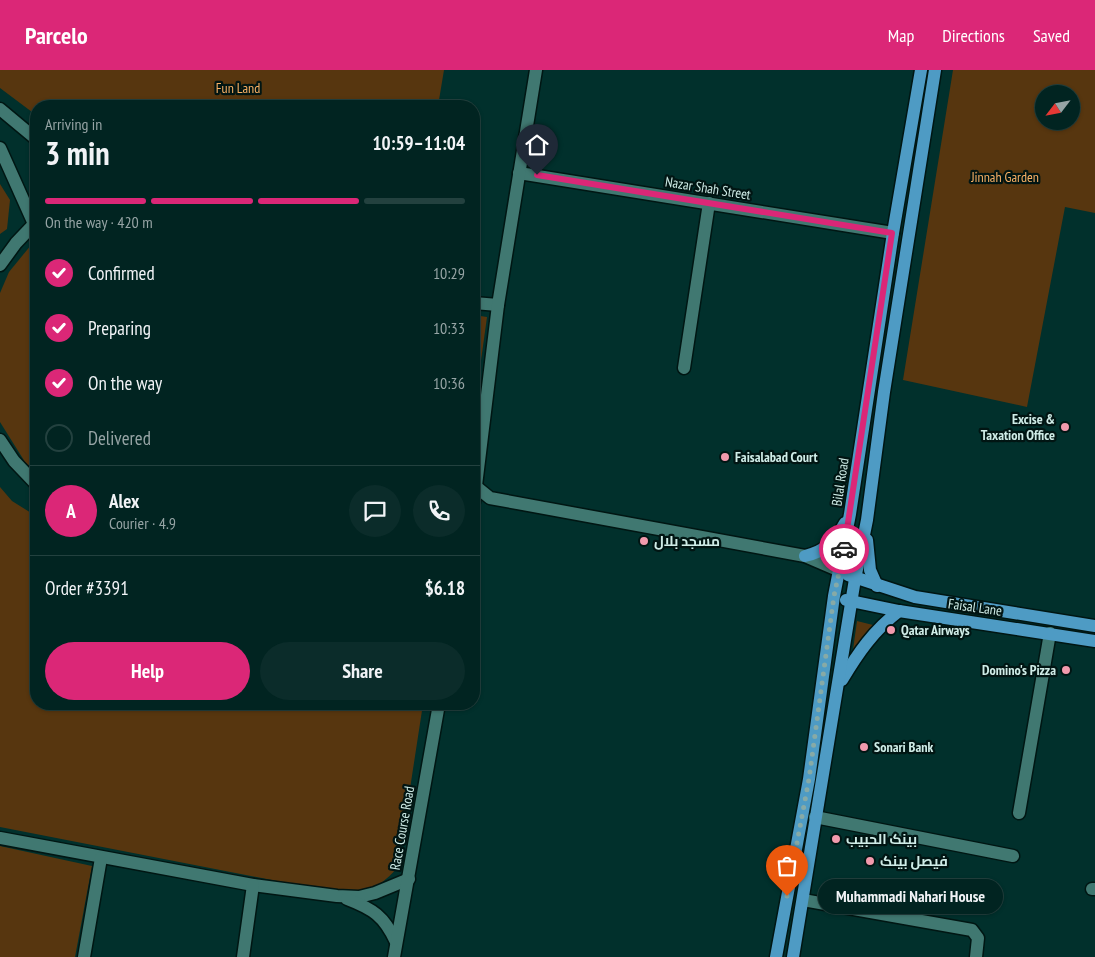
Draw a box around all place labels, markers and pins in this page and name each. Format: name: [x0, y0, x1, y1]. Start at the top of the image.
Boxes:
pin: [516, 124, 558, 175]
place label: Excise & Taxation Office: [981, 410, 1055, 444]
marker: Excise & Taxation Office: [1059, 421, 1071, 433]
place label: Faisalabad Court: [735, 448, 818, 466]
marker: Faisalabad Court: [719, 451, 731, 463]
place label: مسجد بلال: [654, 532, 720, 550]
marker: مسجد بلال: [638, 535, 650, 547]
place label: Qatar Airways: [901, 621, 970, 639]
marker: Qatar Airways: [885, 624, 897, 636]
place label: Domino's Pizza: [982, 661, 1056, 679]
marker: Domino's Pizza: [1060, 664, 1072, 676]
place label: Sonari Bank: [874, 738, 933, 756]
marker: Sonari Bank: [858, 741, 870, 753]
place label: بينک الحبيب: [846, 830, 917, 848]
marker: بينک الحبيب: [830, 833, 842, 845]
pin: [766, 845, 808, 896]
place label: فیصل بینک: [880, 852, 948, 870]
marker: فیصل بینک: [864, 855, 876, 867]
callout: Muhammadi Nahari House: [817, 878, 1002, 914]

